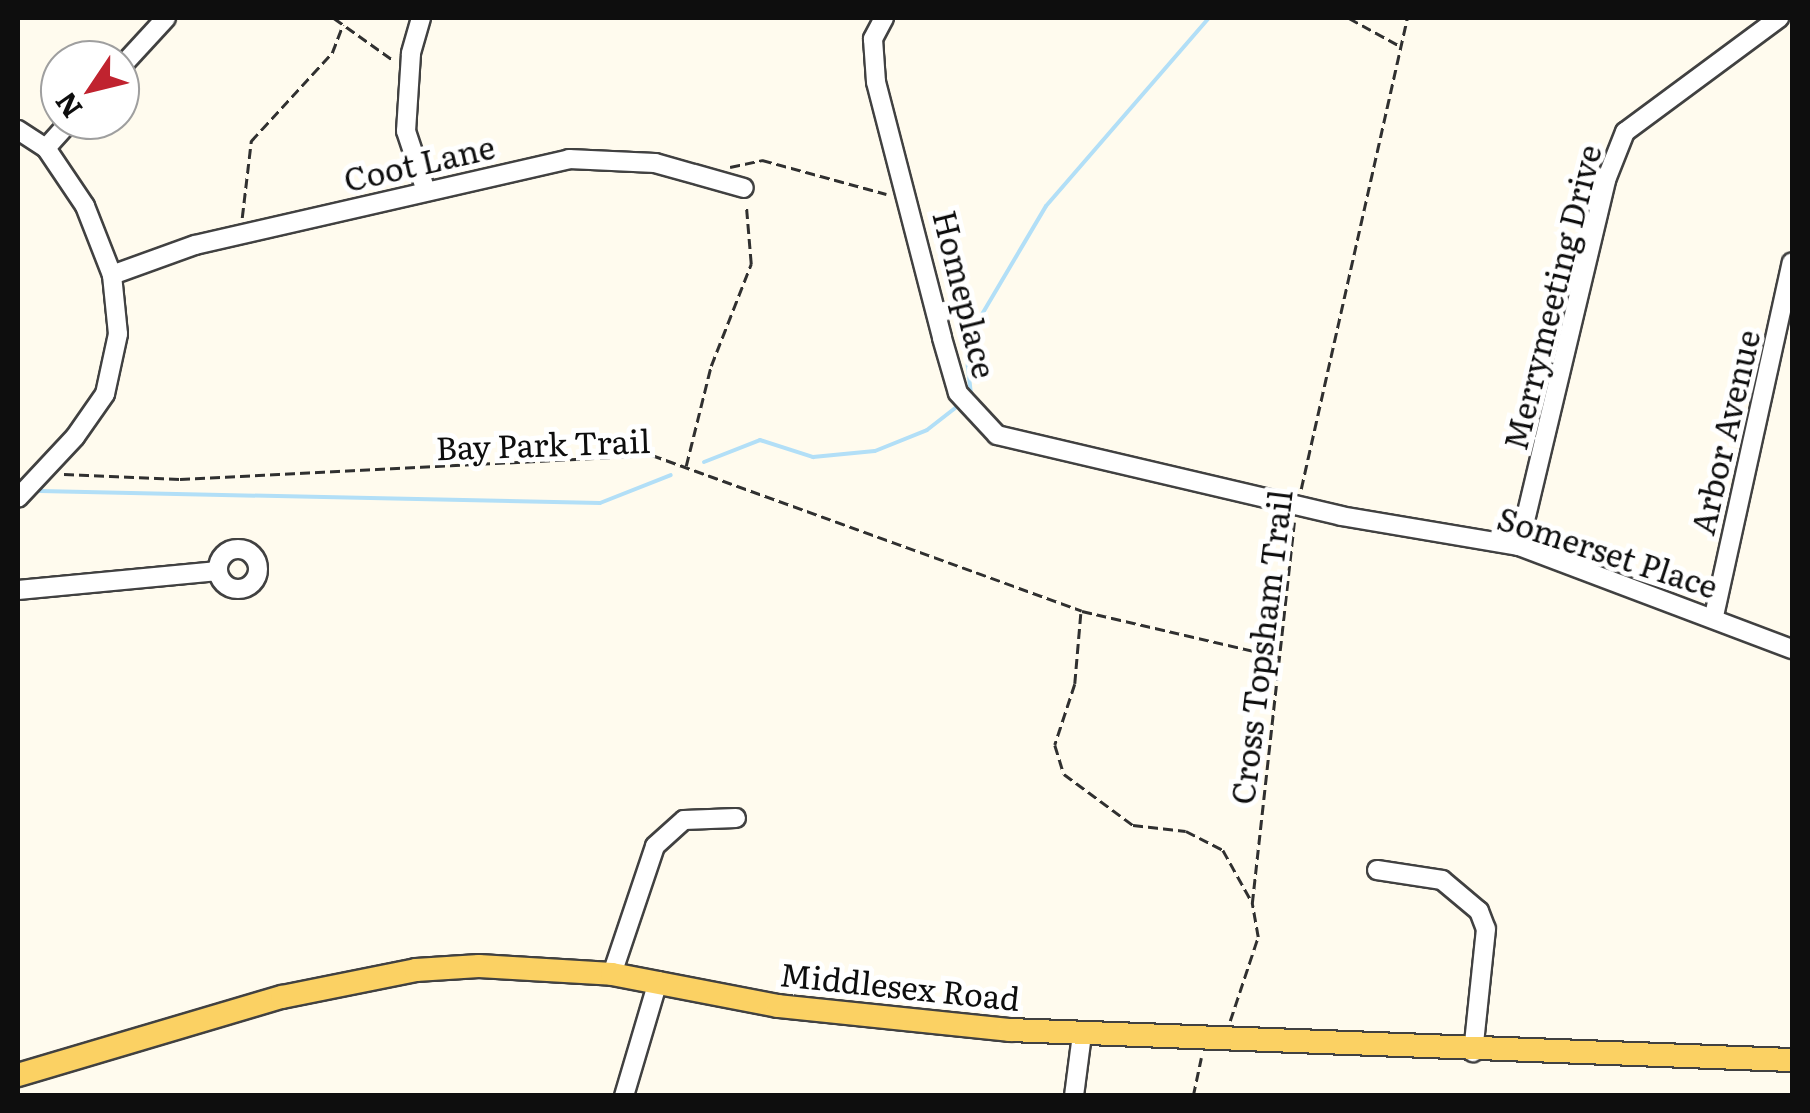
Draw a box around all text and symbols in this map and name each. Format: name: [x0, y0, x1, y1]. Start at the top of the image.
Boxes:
north arrow: [40, 40, 140, 140]
text: N: [43, 84, 91, 128]
street label: Coot Lane: [340, 126, 498, 198]
street label: Merrymeeting Drive: [1494, 140, 1608, 454]
street label: Homeplace: [927, 206, 1005, 382]
street label: Arbor Avenue: [1682, 326, 1766, 538]
street label: Bay Park Trail: [435, 420, 651, 466]
street label: Cross Topsham Trail: [1222, 488, 1298, 806]
street label: Somerset Place: [1493, 497, 1723, 605]
street label: Middlesex Road: [778, 953, 1022, 1017]

